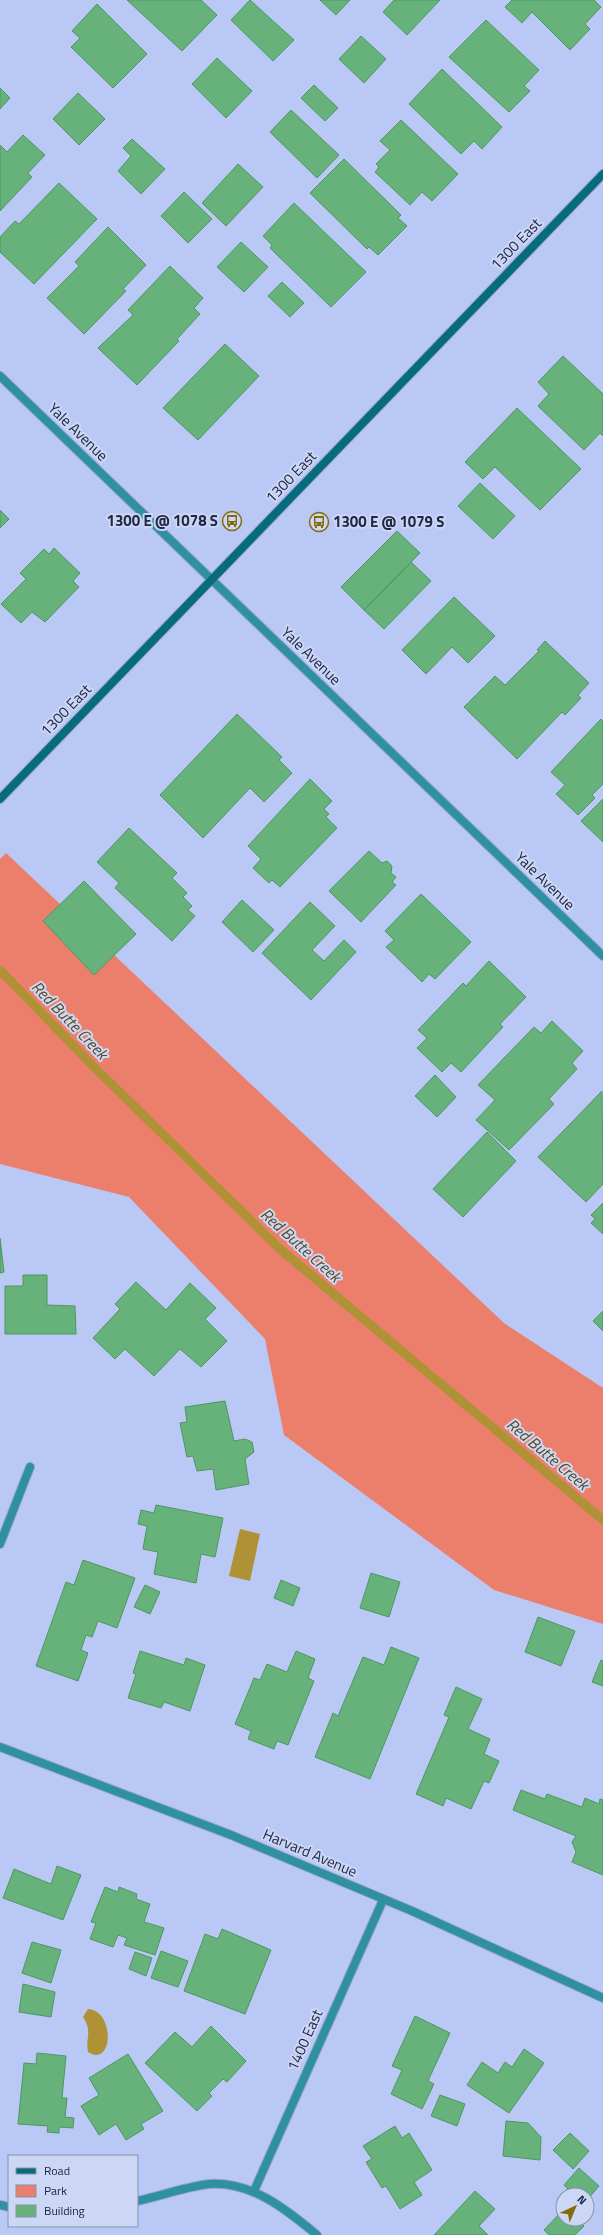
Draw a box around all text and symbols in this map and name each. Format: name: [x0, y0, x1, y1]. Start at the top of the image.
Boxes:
street label: 1300 East: [485, 212, 547, 275]
street label: Yale Avenue: [43, 397, 114, 466]
street label: 1300 East: [260, 445, 322, 508]
place label: 1300 E @ 1078 S: [107, 509, 218, 532]
bus stop icon: 1300 E @ 1078 S: [221, 510, 243, 532]
place label: 1300 E @ 1079 S: [333, 510, 444, 533]
bus stop icon: 1300 E @ 1079 S: [308, 511, 330, 533]
street label: Yale Avenue: [276, 621, 347, 690]
street label: 1300 East: [35, 678, 97, 741]
street label: Yale Avenue: [510, 846, 581, 915]
water label: Red Butte Creek: [26, 975, 115, 1066]
water label: Red Butte Creek: [255, 1202, 348, 1289]
water label: Red Butte Creek: [502, 1412, 596, 1497]
street label: Harvard Avenue: [259, 1822, 361, 1883]
street label: 1400 East: [281, 2005, 329, 2074]
legend: [8, 2155, 138, 2227]
text: Road: [44, 2161, 70, 2180]
text: Park: [44, 2181, 67, 2200]
north arrow: [555, 2187, 595, 2227]
text: N: [574, 2191, 590, 2208]
text: Building: [44, 2201, 85, 2220]

